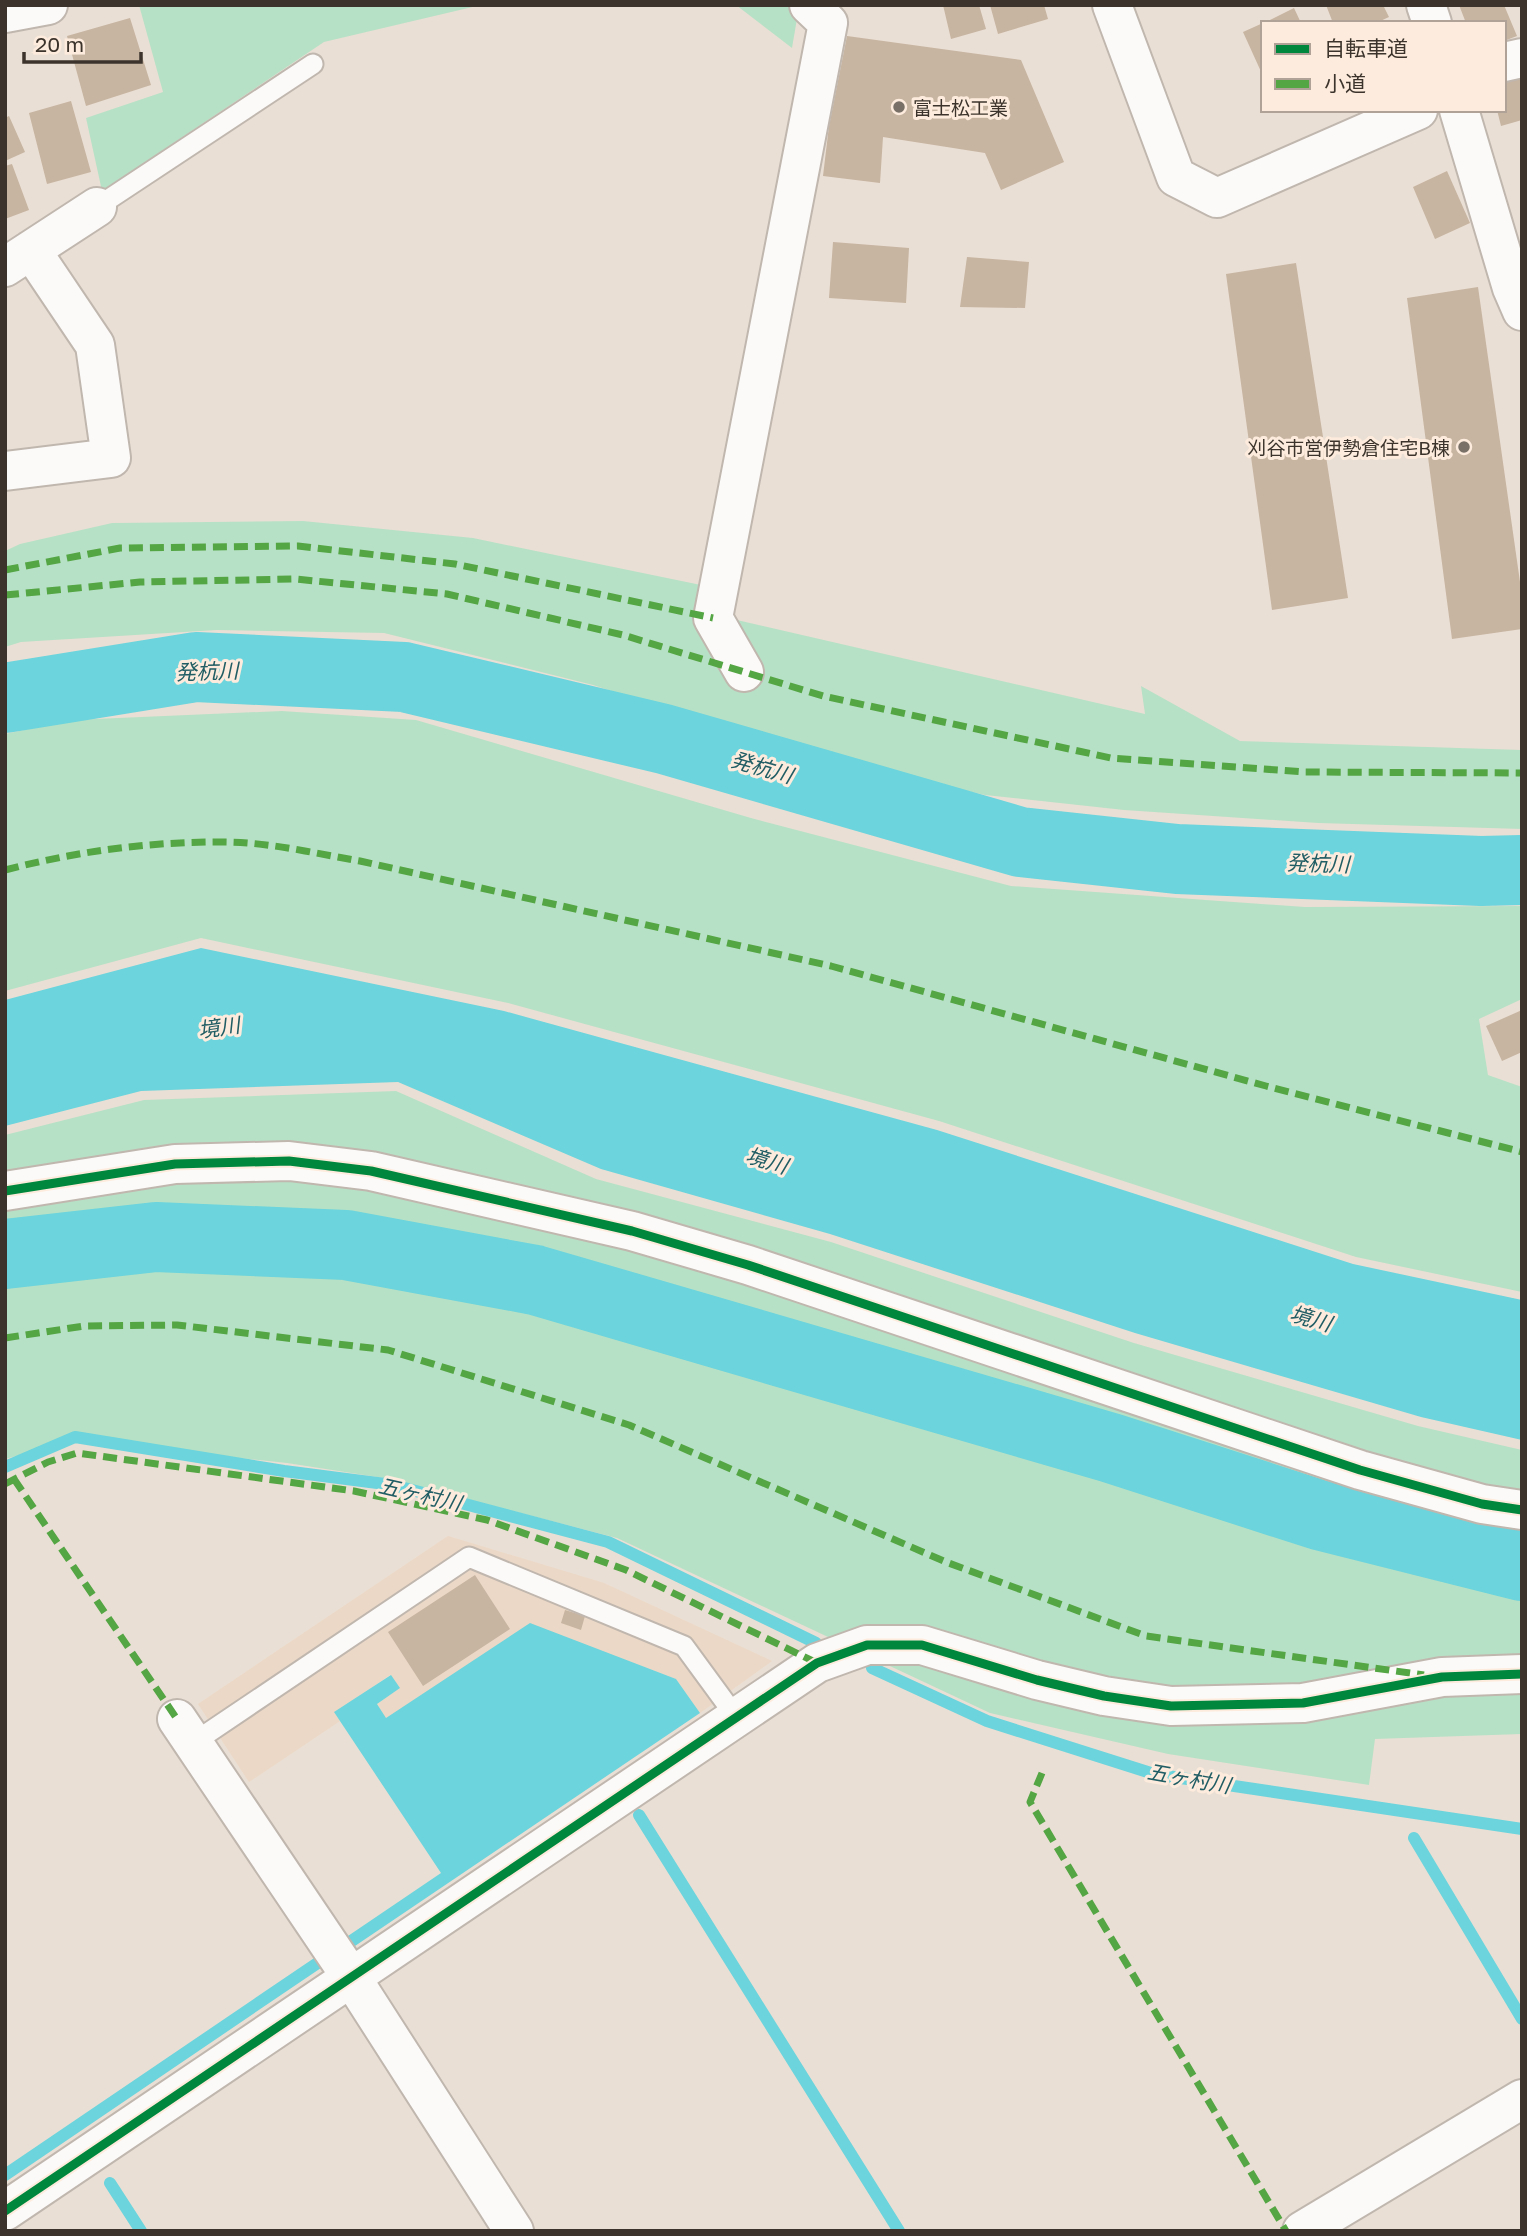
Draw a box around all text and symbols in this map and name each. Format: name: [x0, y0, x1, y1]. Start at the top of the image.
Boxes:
scale bar: [24, 21, 142, 65]
legend: [1261, 21, 1506, 112]
text: 20 m: [35, 31, 84, 57]
text: 自転車道: [1324, 35, 1408, 61]
text: 小道: [1324, 70, 1366, 96]
place label: 富士松工業: [913, 96, 1008, 119]
marker: 富士松工業: [891, 99, 907, 115]
place label: 刈谷市営伊勢倉住宅B棟: [1247, 436, 1450, 459]
marker: 刈谷市営伊勢倉住宅B棟: [1456, 439, 1472, 455]
water label: 発杭川: [175, 657, 241, 685]
water label: 発杭川: [728, 746, 798, 789]
water label: 発杭川: [1286, 849, 1352, 877]
water label: 境川: [196, 1011, 244, 1043]
water label: 境川: [743, 1141, 793, 1179]
water label: 境川: [1287, 1300, 1337, 1337]
water label: 五ヶ村川: [376, 1472, 466, 1517]
water label: 五ヶ村川: [1145, 1758, 1235, 1798]

